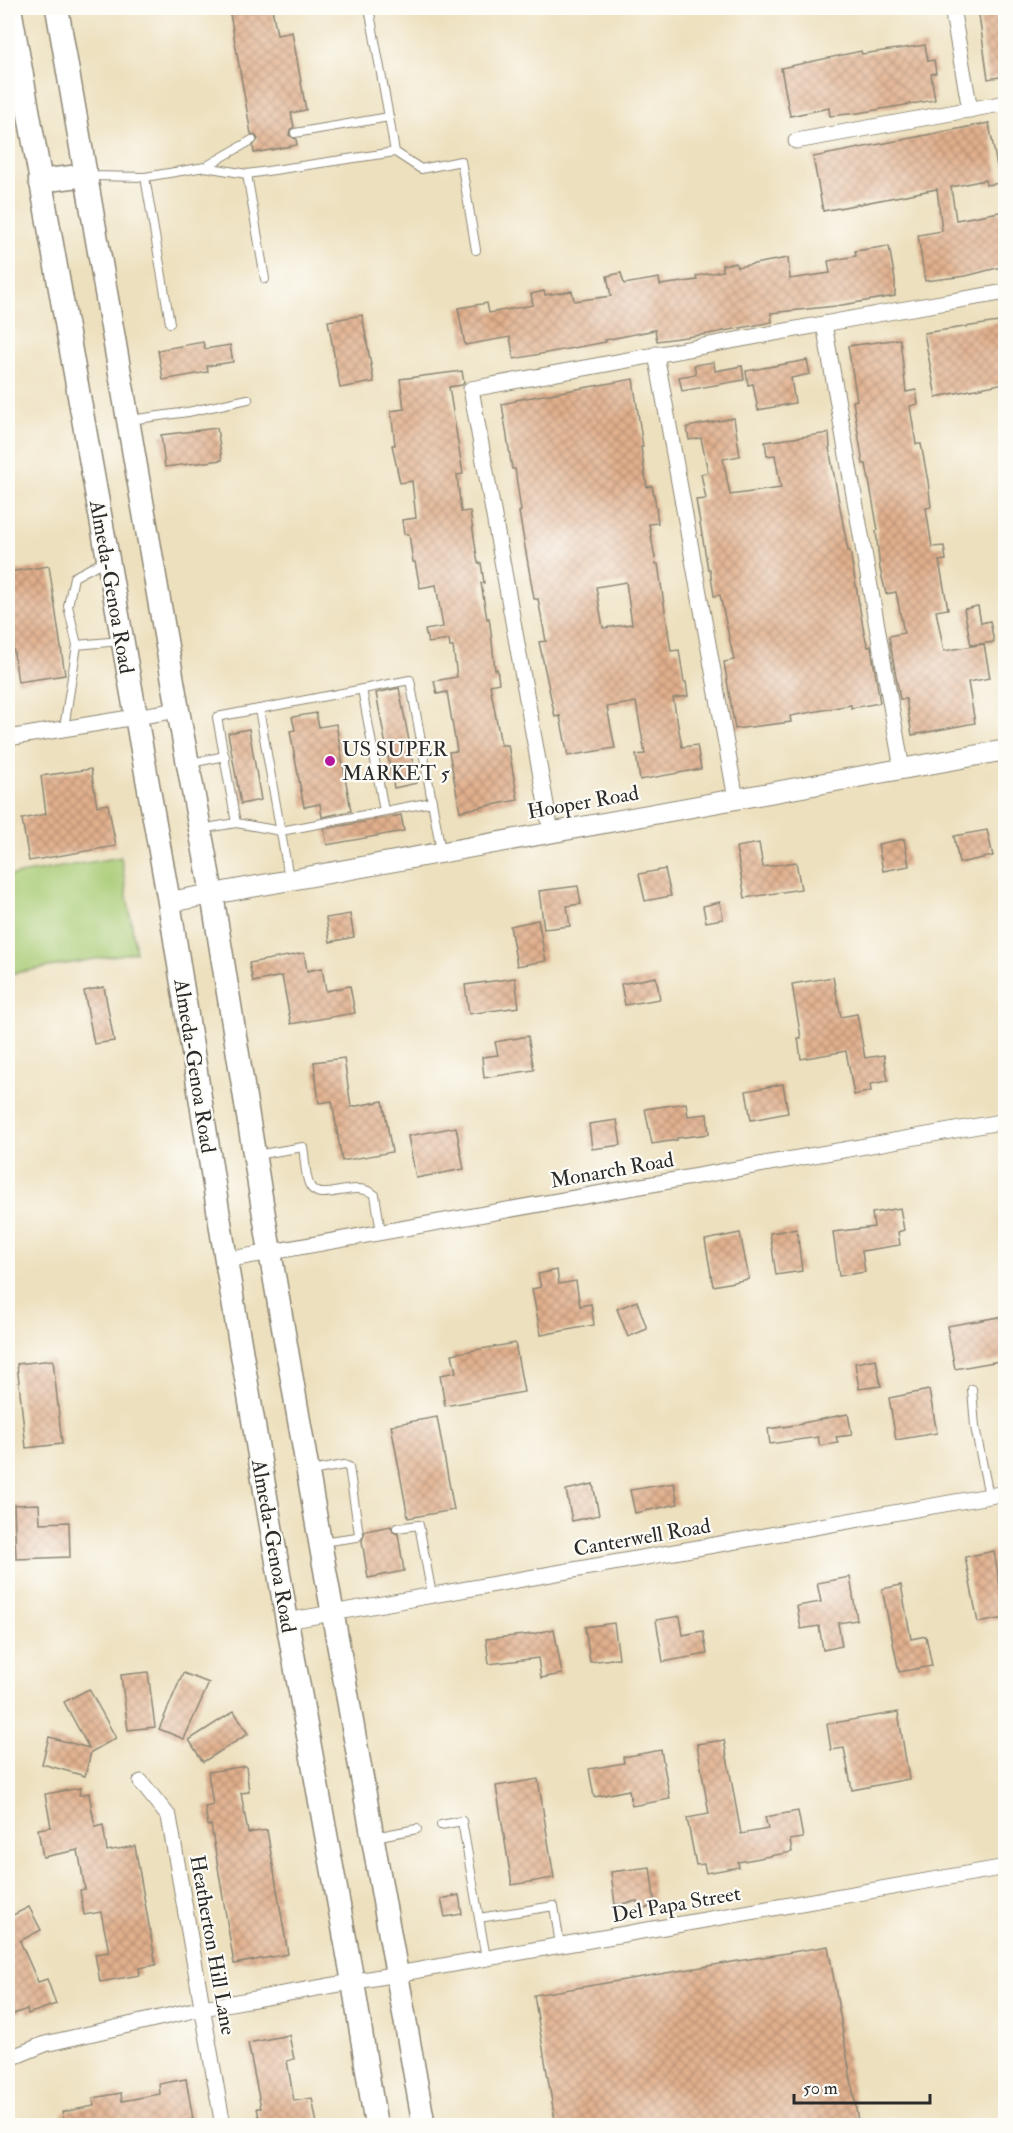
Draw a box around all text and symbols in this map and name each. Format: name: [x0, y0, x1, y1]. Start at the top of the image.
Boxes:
street label: Almeda-Genoa Road: [83, 497, 140, 677]
place label: US SUPER MARKET 5: [342, 736, 450, 787]
marker: US SUPER MARKET 5: [323, 754, 337, 768]
street label: Hooper Road: [525, 779, 642, 826]
street label: Almeda-Genoa Road: [167, 976, 222, 1156]
street label: Monarch Road: [548, 1146, 677, 1195]
street label: Almeda-Genoa Road: [245, 1456, 302, 1636]
street label: Canterwell Road: [571, 1512, 713, 1563]
street label: Heatherton Hill Lane: [183, 1853, 242, 2037]
street label: Del Papa Street: [610, 1880, 743, 1929]
scale bar: [794, 2067, 930, 2105]
text: 50 m: [803, 2077, 838, 2100]

